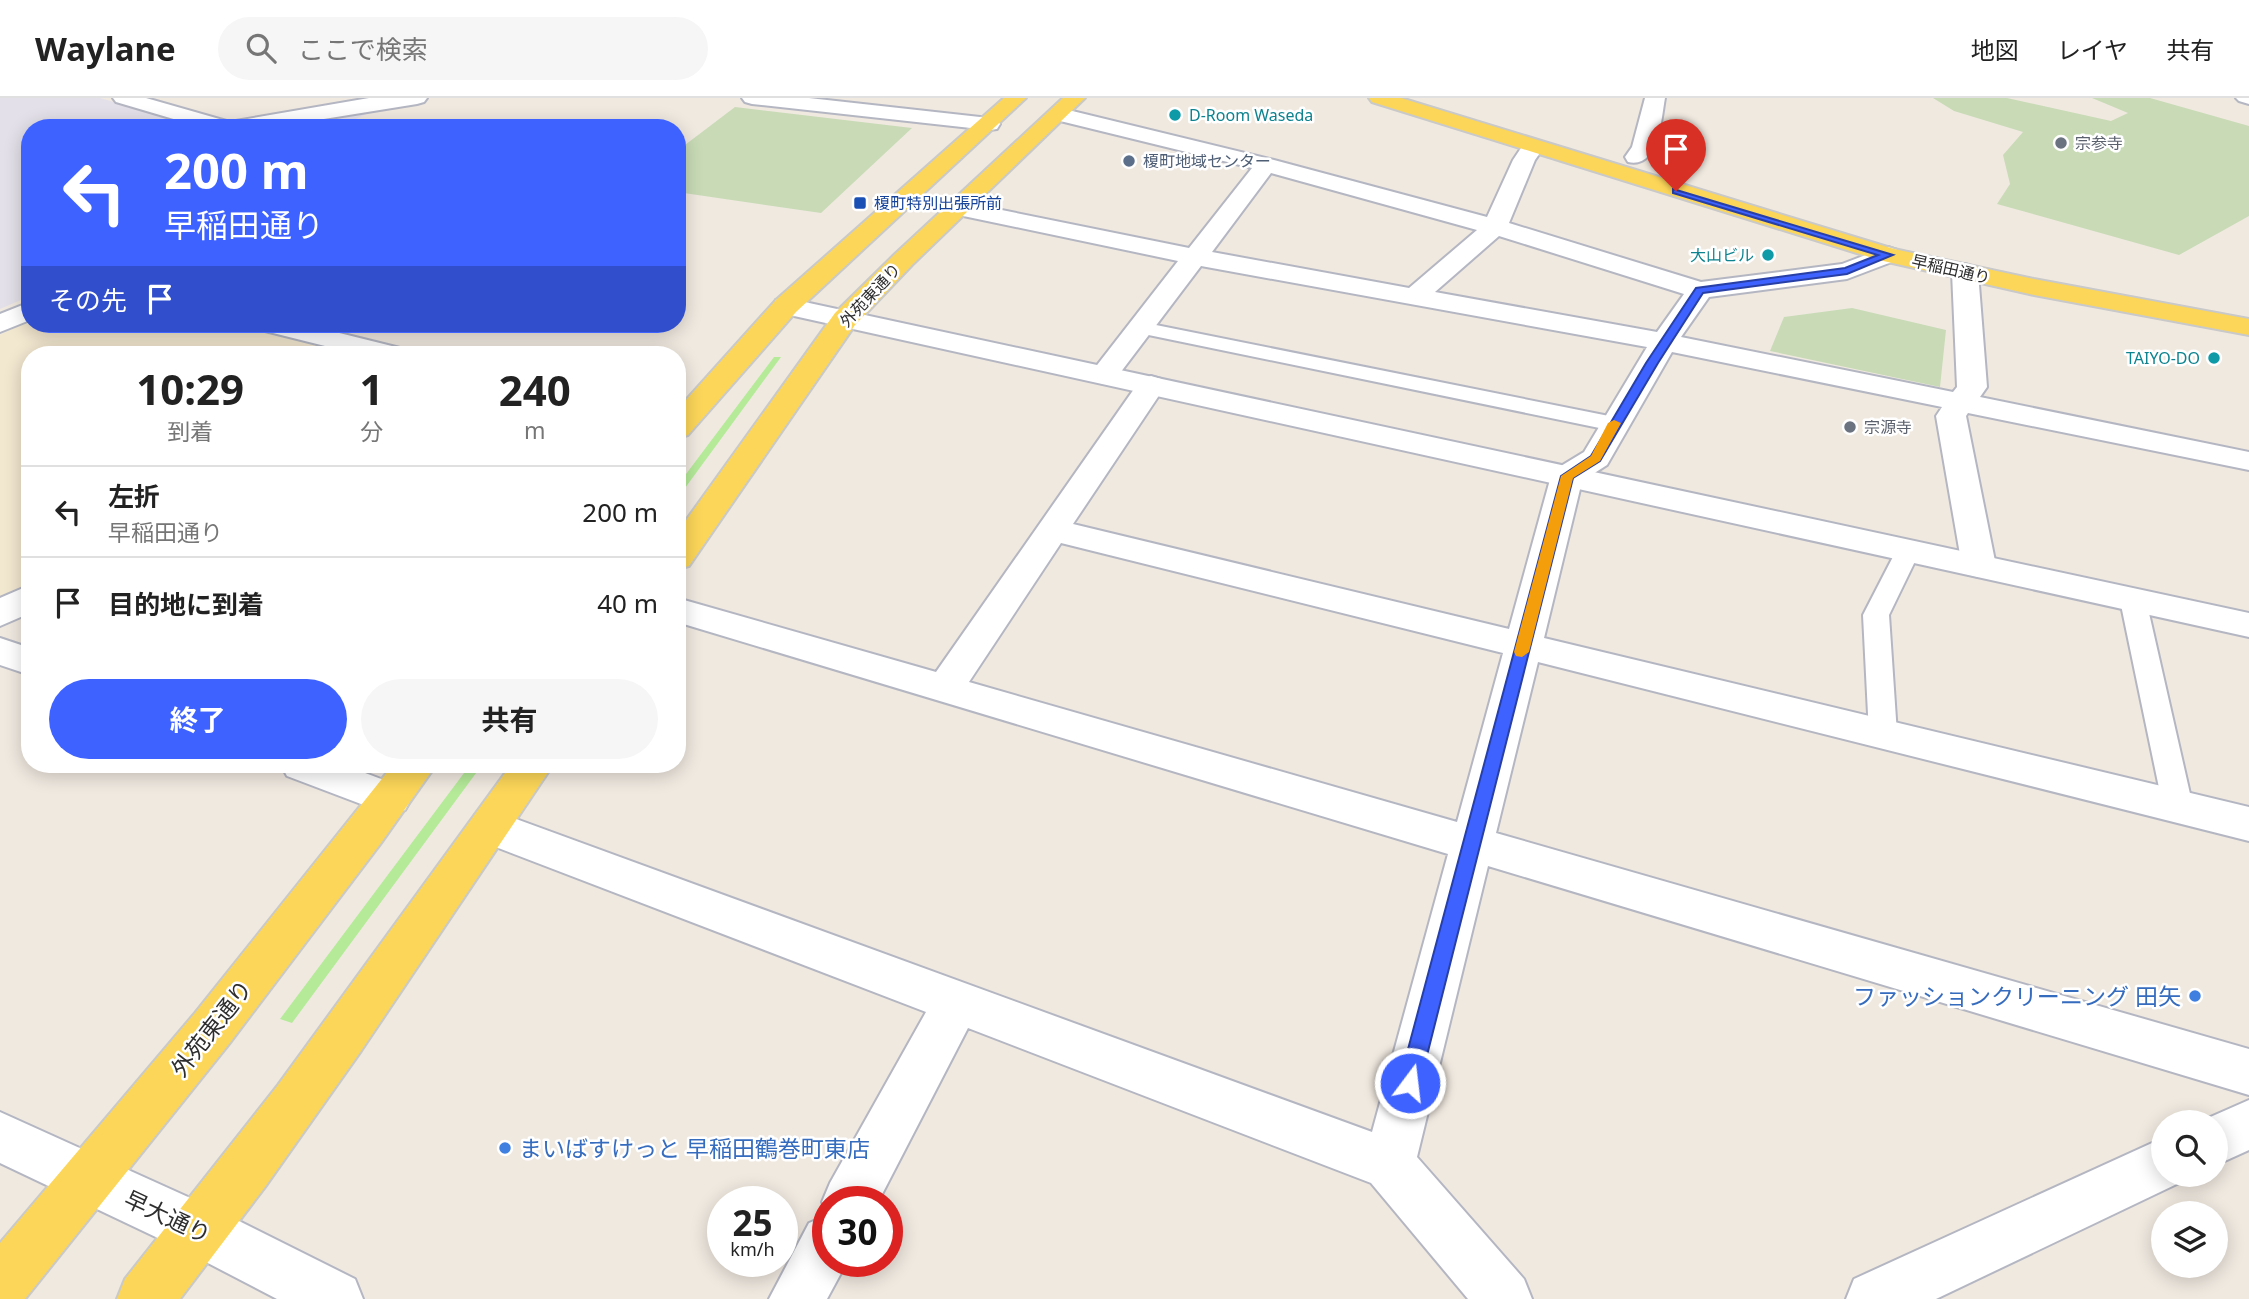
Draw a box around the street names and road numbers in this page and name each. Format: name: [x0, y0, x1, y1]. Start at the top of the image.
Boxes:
street label: 早稲田通り: [1910, 249, 1992, 289]
street label: 外苑東通り: [835, 258, 905, 332]
street label: 外苑東通り: [163, 973, 259, 1083]
street label: 早大通り: [120, 1182, 216, 1250]

